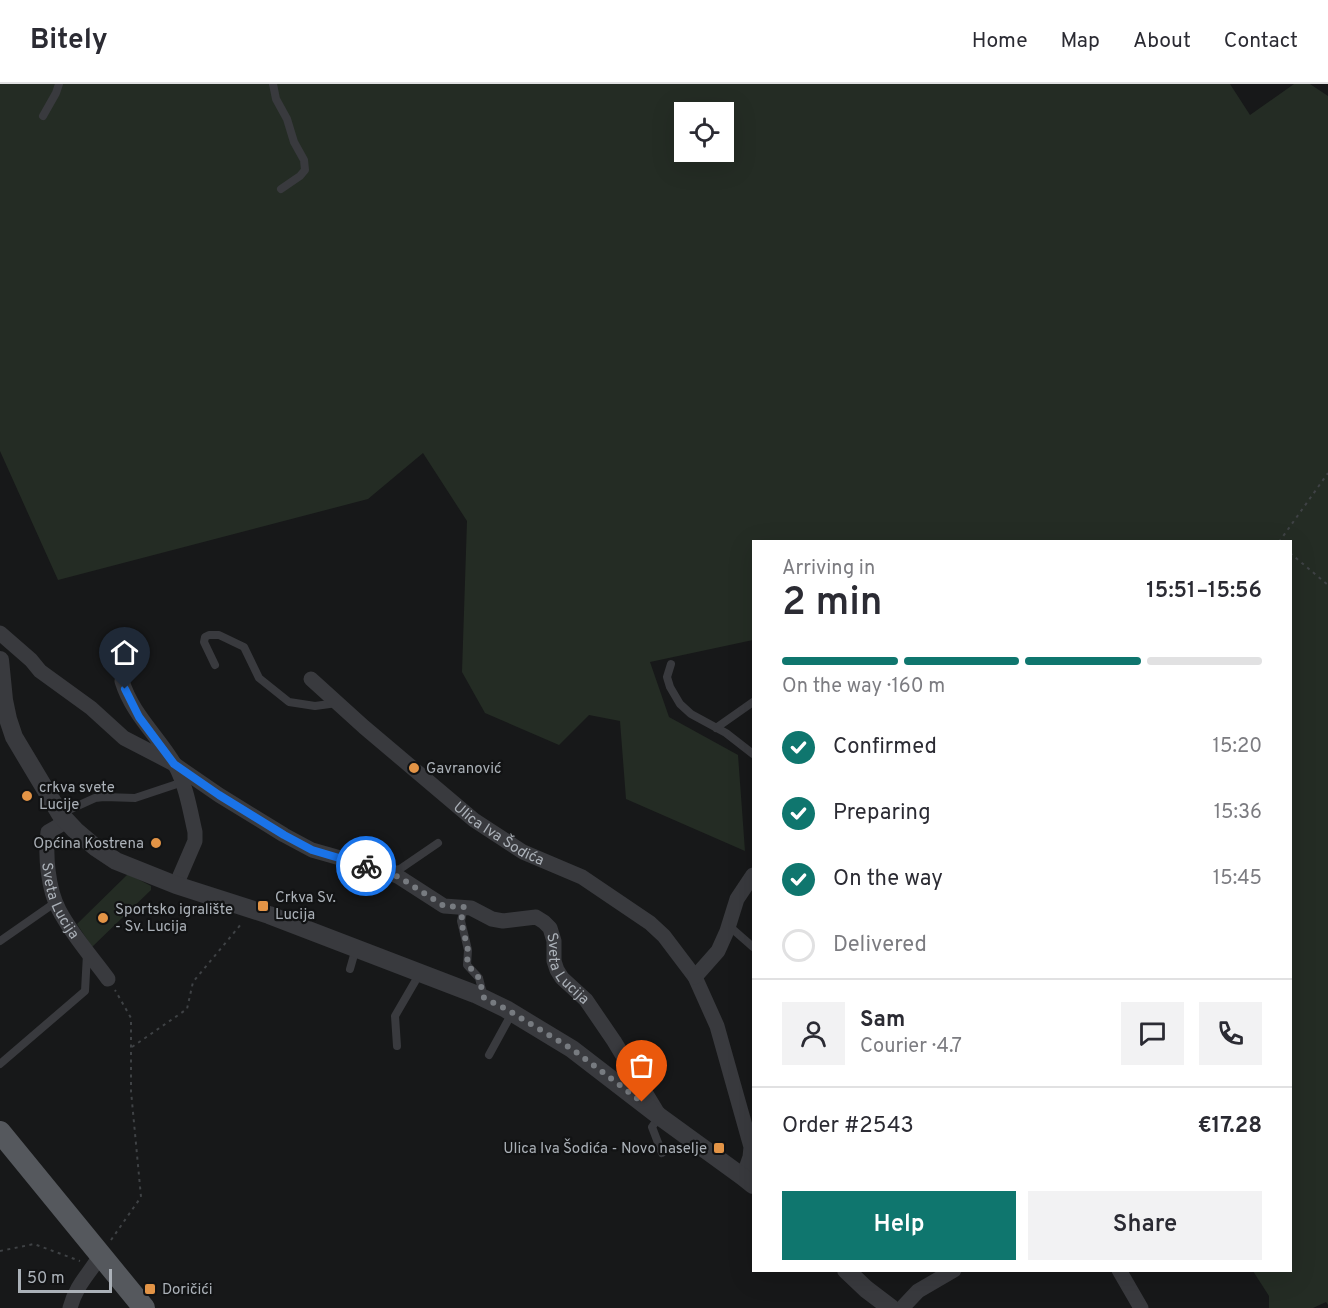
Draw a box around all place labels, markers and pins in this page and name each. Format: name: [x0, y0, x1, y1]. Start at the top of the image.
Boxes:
pin: [99, 627, 150, 689]
place label: Gavranović: [426, 760, 502, 779]
marker: Gavranović: [407, 761, 421, 775]
place label: crkva svete Lucije: [39, 779, 115, 815]
marker: crkva svete Lucije: [20, 789, 34, 803]
place label: Općina Kostrena: [33, 835, 144, 854]
marker: Općina Kostrena: [149, 836, 163, 850]
place label: Crkva Sv. Lucija: [275, 889, 336, 925]
marker: Crkva Sv. Lucija: [256, 899, 270, 913]
place label: Sportsko igralište - Sv. Lucija: [115, 901, 233, 937]
marker: Sportsko igralište - Sv. Lucija: [96, 911, 110, 925]
pin: [616, 1040, 667, 1102]
place label: Ulica Iva Šodića - Novo naselje: [503, 1138, 707, 1159]
marker: Ulica Iva Šodića - Novo naselje: [712, 1141, 726, 1155]
place label: Doričići: [162, 1281, 213, 1300]
marker: Doričići: [143, 1282, 157, 1296]

